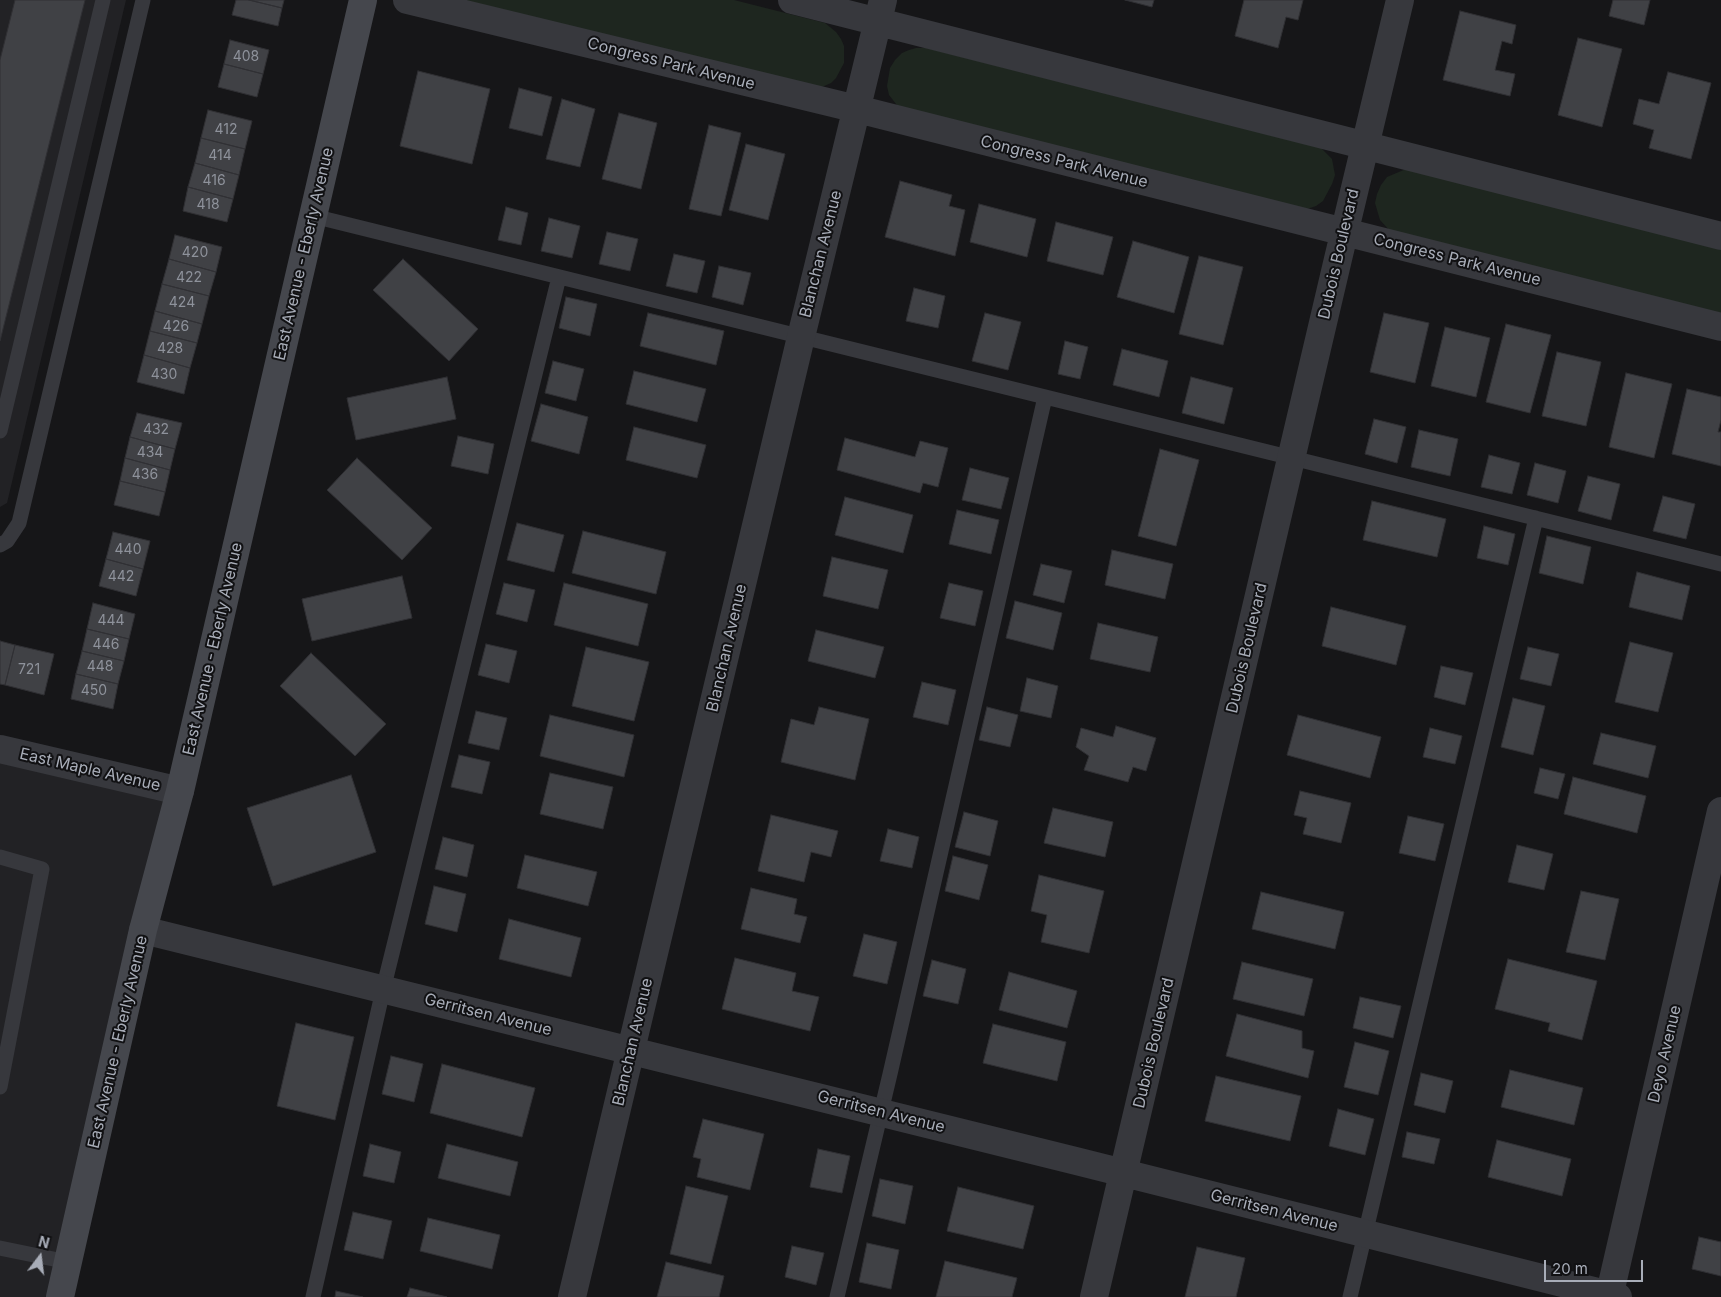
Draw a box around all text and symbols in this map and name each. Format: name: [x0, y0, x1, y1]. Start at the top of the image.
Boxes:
street label: Congress Park Avenue: [585, 34, 757, 94]
house number: 408: [233, 49, 259, 65]
house number: 412: [214, 122, 238, 138]
street label: Congress Park Avenue: [978, 132, 1150, 192]
street label: East Avenue - Eberly Avenue: [270, 146, 338, 362]
house number: 414: [208, 148, 232, 164]
house number: 416: [202, 173, 226, 189]
street label: Dubois Boulevard: [1315, 187, 1363, 321]
street label: Blanchan Avenue: [796, 188, 846, 320]
house number: 418: [196, 197, 220, 213]
street label: Congress Park Avenue: [1371, 230, 1543, 290]
house number: 420: [182, 245, 208, 261]
house number: 422: [176, 270, 202, 286]
house number: 424: [169, 295, 195, 311]
house number: 426: [163, 319, 189, 335]
house number: 428: [157, 341, 183, 357]
house number: 430: [151, 367, 177, 383]
house number: 432: [143, 422, 169, 438]
house number: 434: [137, 445, 163, 461]
house number: 436: [132, 467, 158, 483]
street label: East Avenue - Eberly Avenue: [179, 541, 247, 757]
house number: 440: [115, 542, 141, 558]
house number: 442: [108, 569, 134, 585]
street label: Dubois Boulevard: [1223, 581, 1271, 715]
street label: Blanchan Avenue: [703, 582, 751, 714]
house number: 444: [97, 613, 125, 629]
house number: 446: [93, 637, 119, 653]
house number: 448: [87, 659, 113, 675]
house number: 721: [18, 662, 40, 678]
house number: 450: [81, 683, 107, 699]
street label: East Maple Avenue: [18, 744, 162, 796]
street label: East Avenue - Eberly Avenue: [84, 934, 152, 1150]
street label: Blanchan Avenue: [609, 976, 657, 1108]
street label: Dubois Boulevard: [1130, 976, 1178, 1110]
street label: Gerritsen Avenue: [422, 990, 554, 1040]
street label: Deyo Avenue: [1644, 1003, 1686, 1105]
street label: Gerritsen Avenue: [815, 1087, 947, 1137]
street label: Gerritsen Avenue: [1208, 1186, 1340, 1236]
north arrow: [15, 1232, 65, 1282]
text: N: [37, 1232, 51, 1252]
scale bar: [1546, 1250, 1645, 1282]
text: 20 m: [1552, 1259, 1588, 1278]

